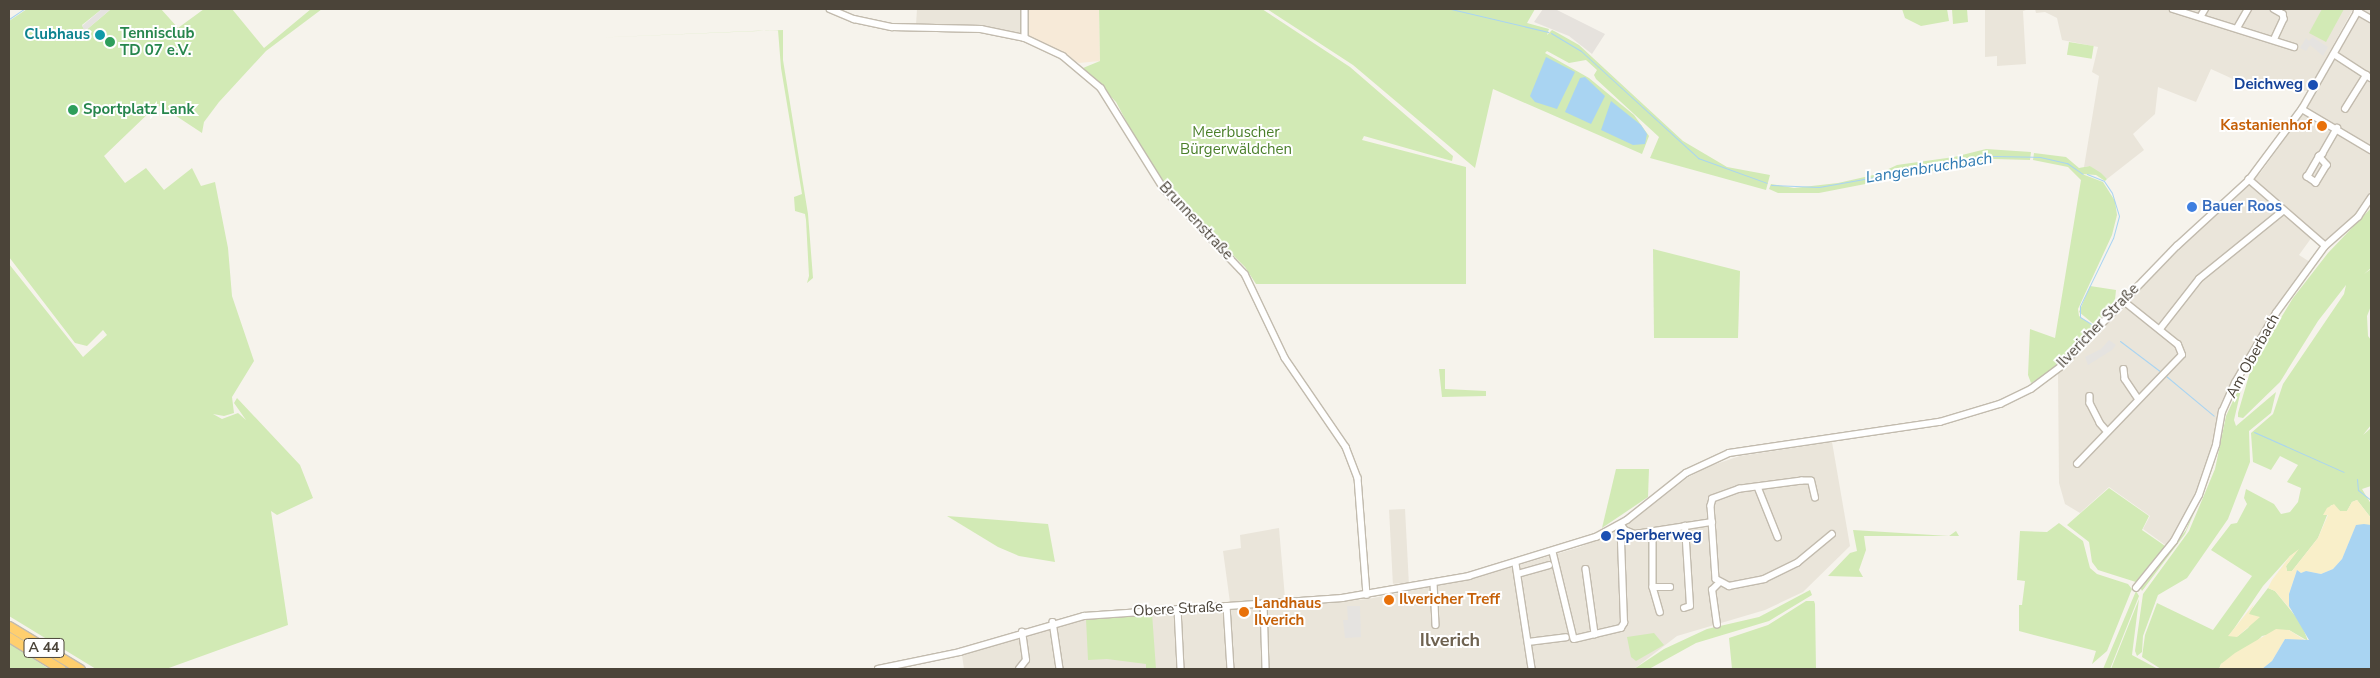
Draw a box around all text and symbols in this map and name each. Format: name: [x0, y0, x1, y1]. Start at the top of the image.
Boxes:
place label: Tennisclub TD 07 e.V.: [120, 24, 195, 59]
place label: Clubhaus: [24, 26, 90, 44]
marker: Clubhaus: [94, 29, 106, 41]
marker: Tennisclub TD 07 e.V.: [104, 36, 116, 48]
place label: Deichweg: [2234, 76, 2303, 94]
marker: Deichweg: [2307, 79, 2319, 91]
place label: Sportplatz Lank: [83, 101, 195, 119]
marker: Sportplatz Lank: [67, 104, 79, 116]
place label: Kastanienhof: [2220, 117, 2312, 135]
marker: Kastanienhof: [2316, 120, 2328, 132]
park label: Meerbuscher Bürgerwäldchen: [1180, 123, 1292, 158]
water label: Langenbruchbach: [1864, 149, 1994, 187]
street label: Brunnenstraße: [1155, 178, 1237, 264]
place label: Bauer Roos: [2202, 198, 2282, 216]
marker: Bauer Roos: [2186, 201, 2198, 213]
street label: Ilvericher Straße: [2053, 280, 2143, 372]
street label: Am Oberbach: [2222, 311, 2284, 401]
place label: Sperberweg: [1616, 527, 1702, 545]
marker: Sperberweg: [1600, 530, 1612, 542]
place label: Ilvericher Treff: [1399, 591, 1500, 609]
place label: Landhaus Ilverich: [1254, 594, 1321, 629]
marker: Ilvericher Treff: [1383, 594, 1395, 606]
street label: Obere Straße: [1132, 598, 1224, 620]
marker: Landhaus Ilverich: [1238, 606, 1250, 618]
district label: Ilverich: [1420, 629, 1480, 651]
road number: A 44: [23, 636, 65, 660]

